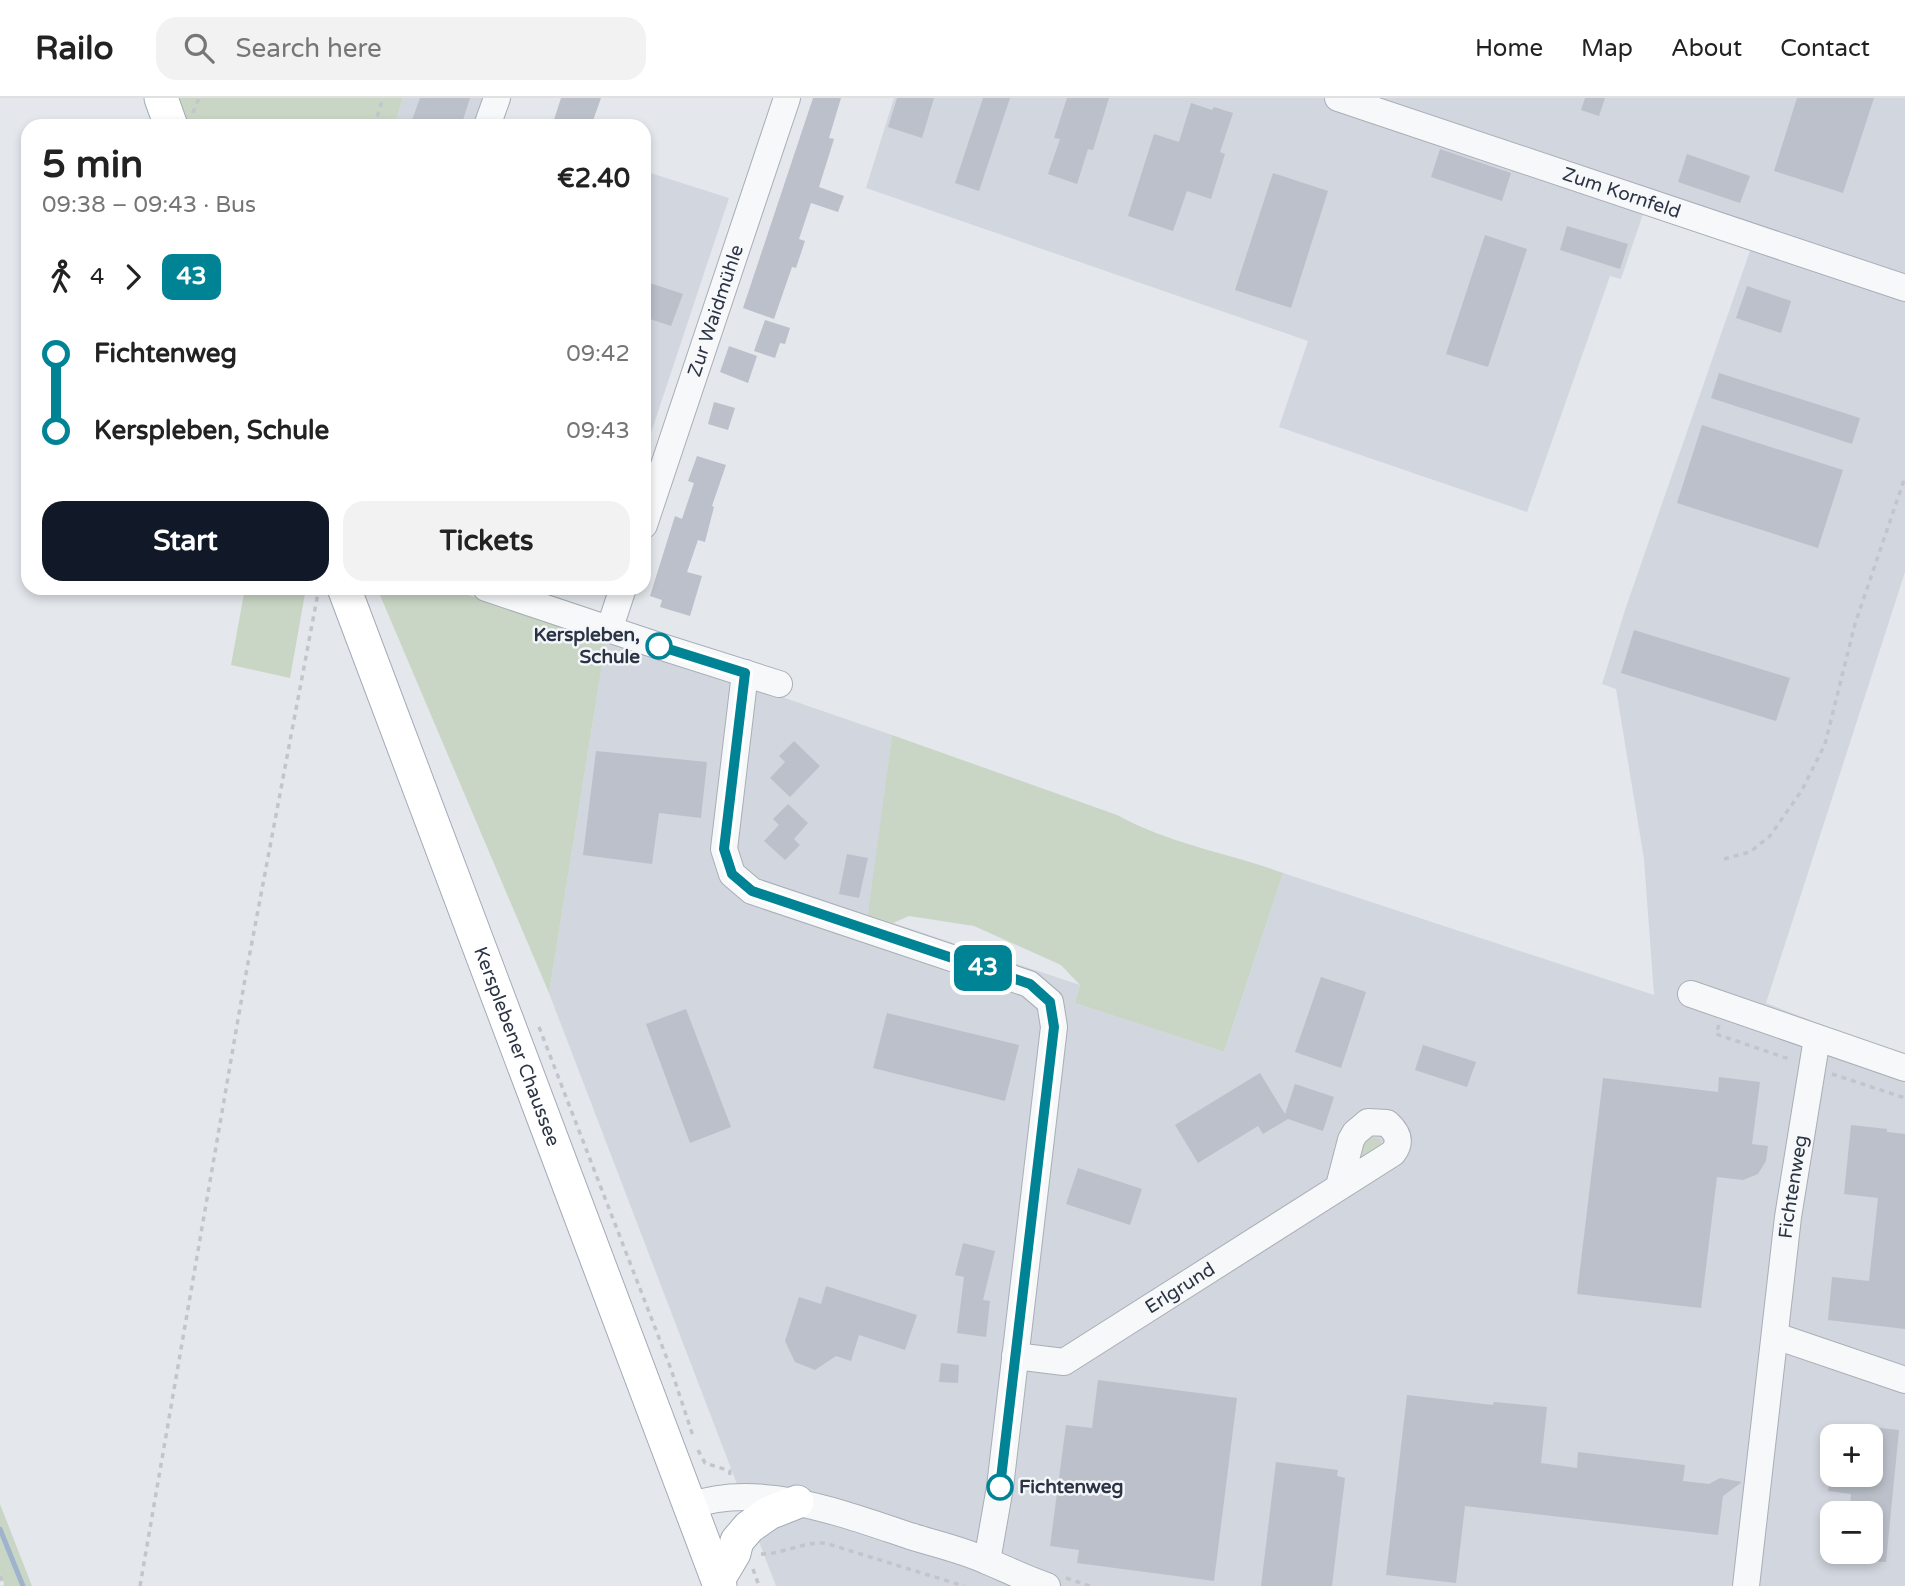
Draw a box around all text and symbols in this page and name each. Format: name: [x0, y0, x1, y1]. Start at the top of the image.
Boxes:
search box: [156, 17, 646, 80]
text: Railo: [35, 29, 114, 68]
icon: search: [180, 29, 218, 67]
text: Search here: [236, 33, 382, 64]
text: Home: [1475, 34, 1543, 63]
text: Map: [1581, 34, 1633, 63]
text: About: [1671, 34, 1742, 63]
text: Contact: [1780, 34, 1870, 63]
text: 5 min: [42, 142, 143, 188]
text: €2.40: [557, 163, 630, 194]
street label: Zum Kornfeld: [1560, 163, 1683, 223]
text: 09:38 – 09:43 · Bus: [42, 191, 256, 219]
street label: Zur Waidmühle: [683, 242, 748, 380]
icon: walk: [42, 258, 80, 296]
icon: forward: [114, 258, 152, 296]
text: 43: [176, 262, 207, 291]
text: 4: [90, 263, 104, 291]
text: Fichtenweg: [94, 338, 237, 369]
text: 09:42: [566, 340, 630, 368]
text: Kerspleben, Schule: [94, 415, 329, 446]
text: 09:43: [566, 417, 630, 445]
button: Start: [42, 501, 329, 581]
button: Tickets: [343, 501, 630, 581]
place label: Kerspleben, Schule: [533, 624, 640, 668]
marker: Kerspleben, Schule: [646, 633, 672, 659]
street label: Kersplebener Chaussee: [469, 944, 564, 1149]
line badge: 43: [951, 945, 1014, 991]
text: 43: [968, 953, 998, 982]
street label: Fichtenweg: [1775, 1133, 1812, 1240]
street label: Erlgrund: [1141, 1258, 1219, 1319]
map controls: [1820, 1424, 1883, 1564]
button: +: [1820, 1424, 1883, 1487]
marker: Fichtenweg: [987, 1474, 1013, 1500]
place label: Fichtenweg: [1019, 1476, 1123, 1499]
button: −: [1820, 1501, 1883, 1564]

